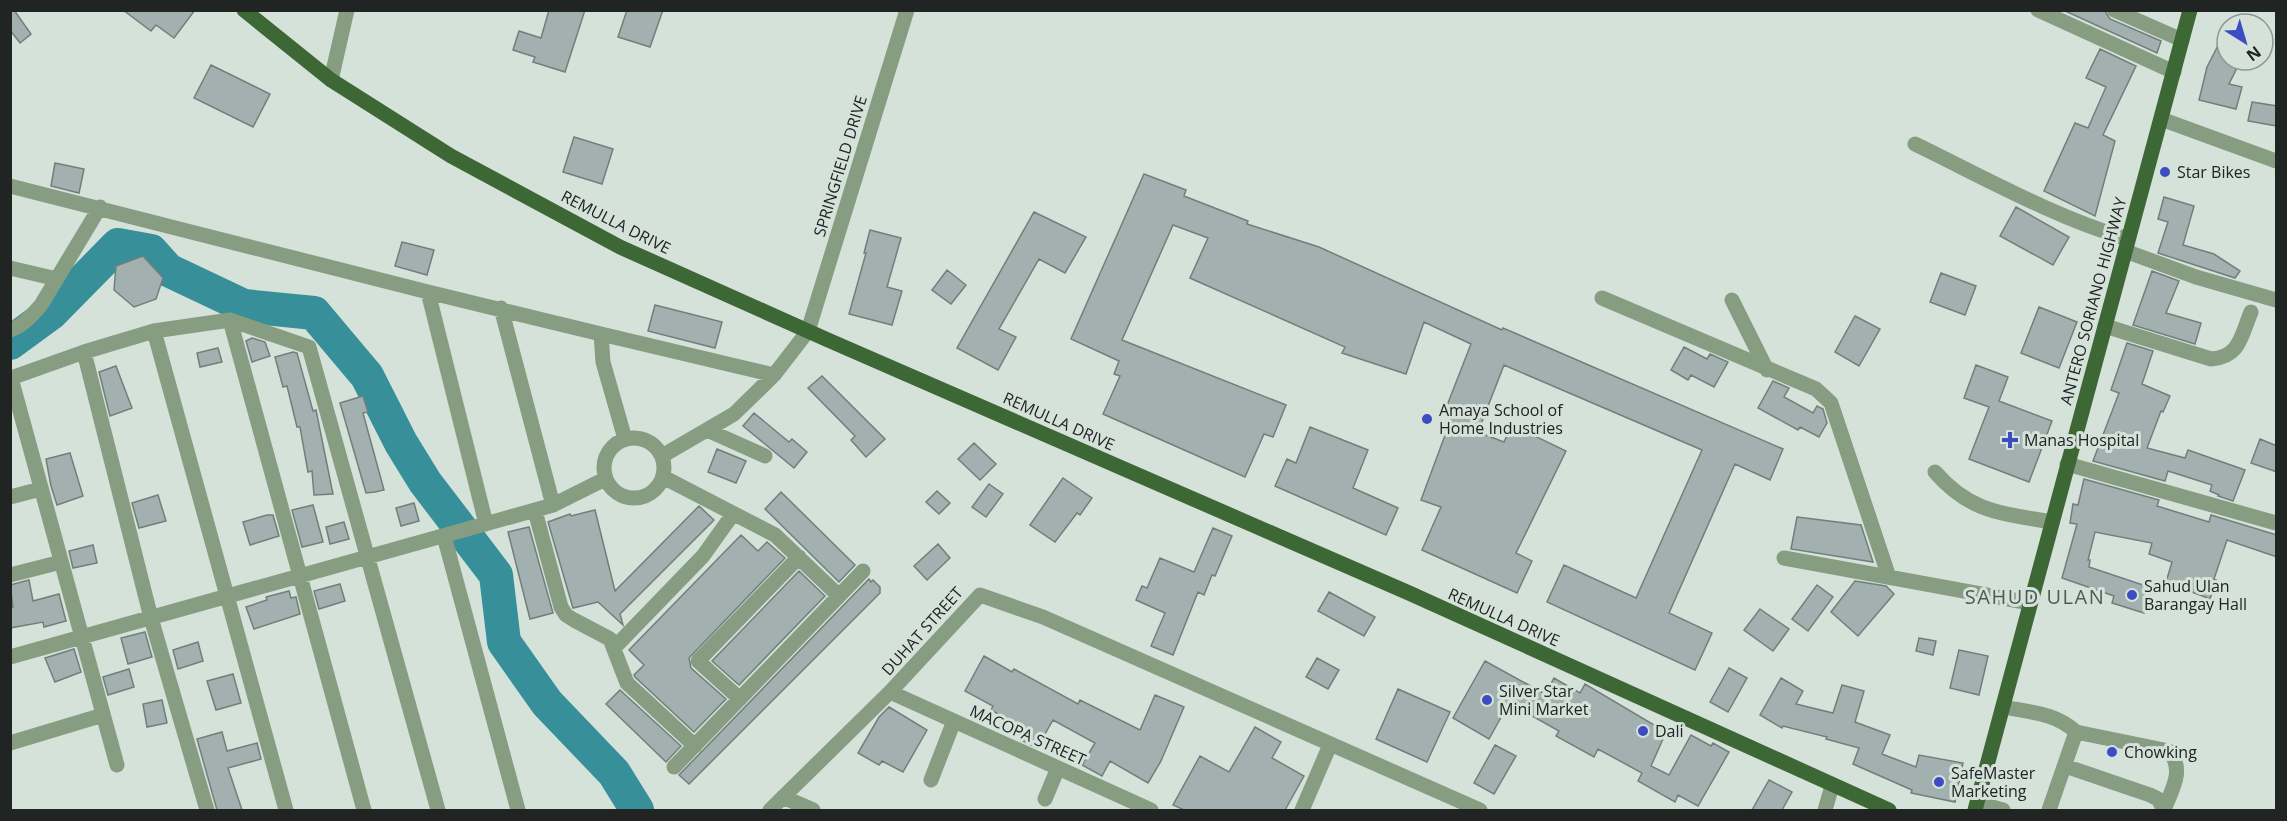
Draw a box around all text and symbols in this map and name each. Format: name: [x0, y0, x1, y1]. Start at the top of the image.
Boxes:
north arrow: [2215, 12, 2275, 72]
text: N: [2242, 41, 2266, 67]
street label: SPRINGFIELD DRIVE: [808, 93, 872, 239]
place label: Star Bikes: [2177, 161, 2250, 183]
marker: Star Bikes: [2158, 165, 2172, 179]
street label: REMULLA DRIVE: [557, 185, 675, 259]
street label: ANTERO SORIANO HIGHWAY: [2055, 195, 2131, 407]
street label: REMULLA DRIVE: [1000, 387, 1118, 455]
place label: Amaya School of Home Industries: [1439, 399, 1564, 439]
marker: Amaya School of Home Industries: [1420, 412, 1434, 426]
place label: Manas Hospital: [2024, 429, 2139, 451]
marker: Manas Hospital: [2001, 431, 2019, 449]
place label: Sahud Ulan Barangay Hall: [2144, 575, 2247, 615]
street label: DUHAT STREET: [876, 582, 968, 680]
street label: REMULLA DRIVE: [1445, 583, 1563, 651]
district label: SAHUD ULAN: [1965, 583, 2105, 610]
marker: Sahud Ulan Barangay Hall: [2125, 588, 2139, 602]
place label: Silver Star Mini Market: [1499, 680, 1589, 720]
marker: Silver Star Mini Market: [1480, 693, 1494, 707]
street label: MACOPA STREET: [966, 700, 1090, 771]
place label: Dali: [1655, 720, 1684, 742]
marker: Dali: [1636, 724, 1650, 738]
place label: Chowking: [2124, 741, 2197, 763]
marker: Chowking: [2105, 745, 2119, 759]
place label: SafeMaster Marketing: [1951, 762, 2036, 802]
marker: SafeMaster Marketing: [1932, 775, 1946, 789]

